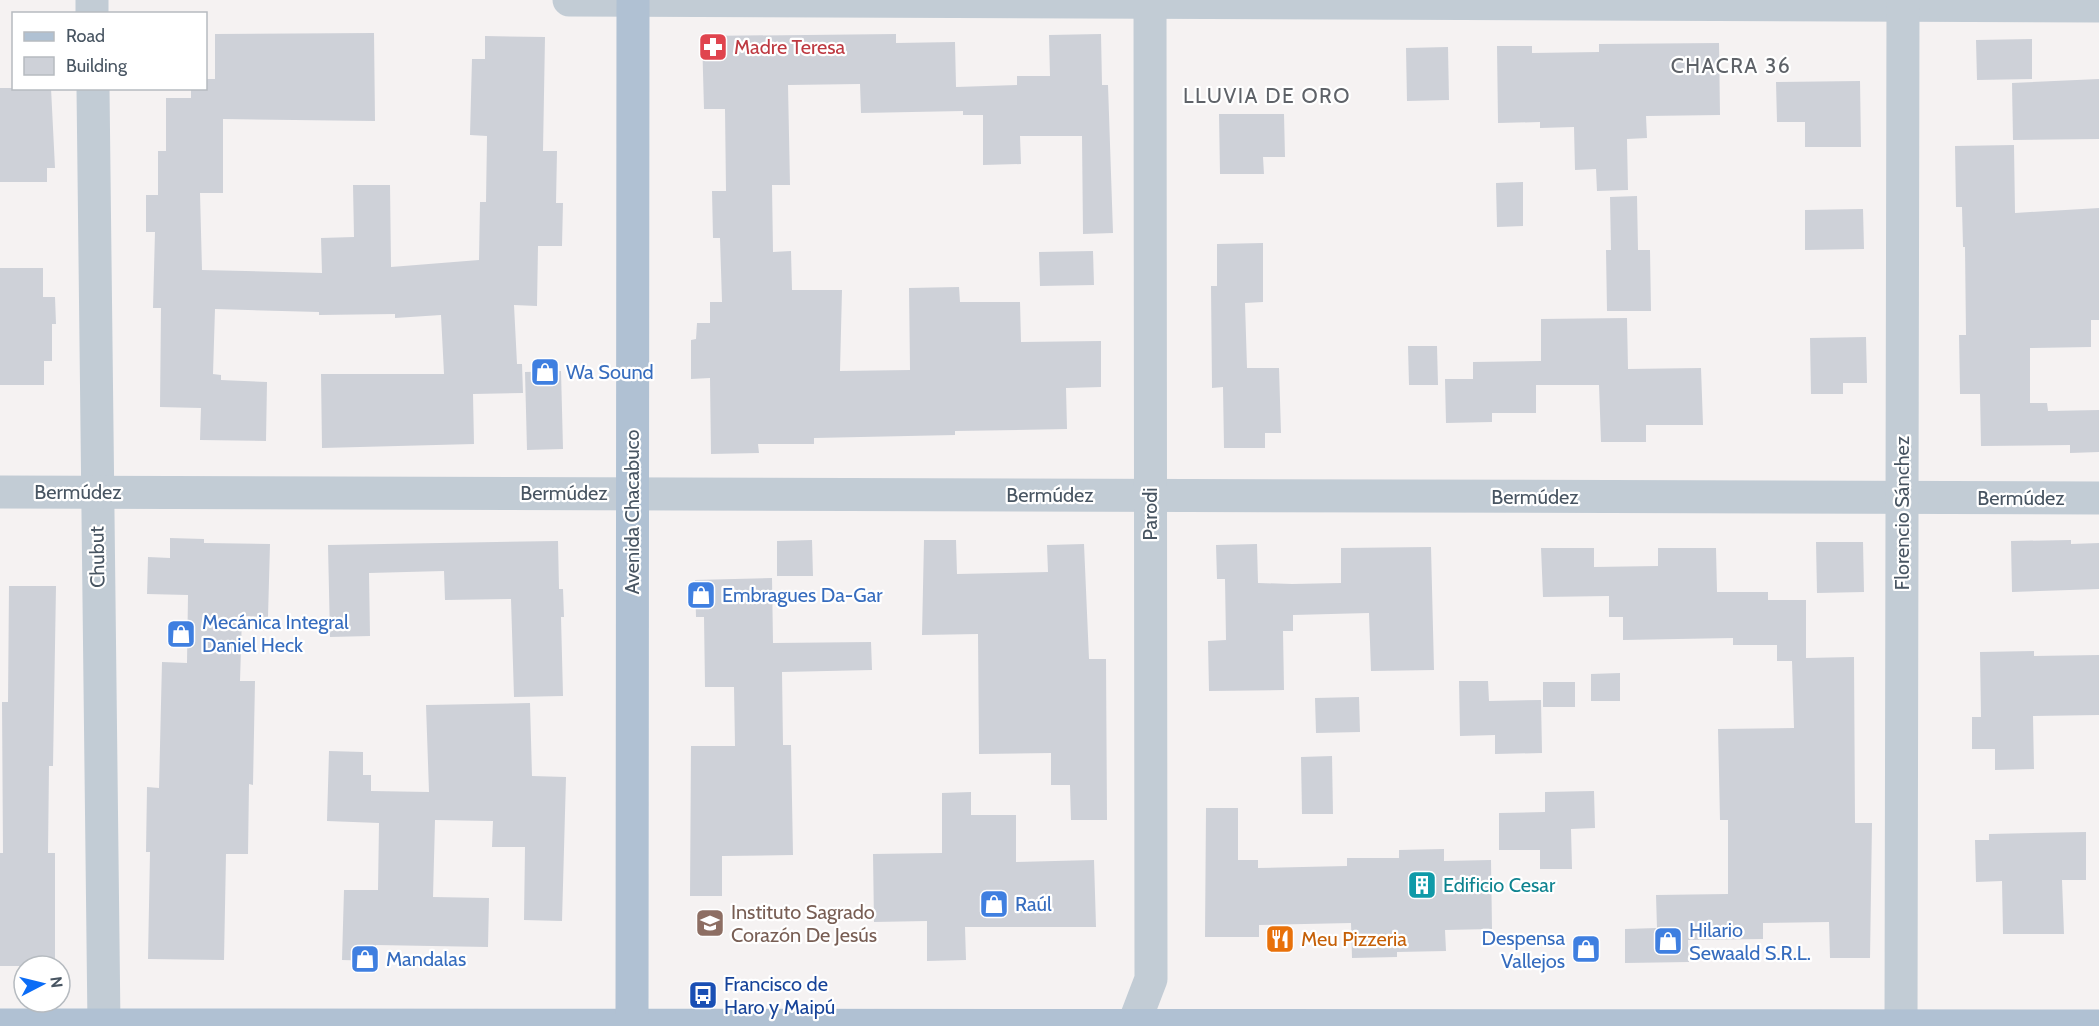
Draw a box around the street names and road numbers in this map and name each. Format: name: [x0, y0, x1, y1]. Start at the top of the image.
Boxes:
street label: Avenida Chacabuco: [620, 429, 644, 595]
street label: Florencio Sánchez: [1890, 436, 1914, 590]
street label: Bermúdez: [34, 480, 122, 504]
street label: Bermúdez: [520, 481, 608, 505]
street label: Bermúdez: [1006, 483, 1094, 507]
street label: Bermúdez: [1491, 485, 1579, 509]
street label: Bermúdez: [1977, 486, 2065, 510]
street label: Parodi: [1138, 487, 1162, 541]
street label: Chubut: [84, 526, 110, 588]

